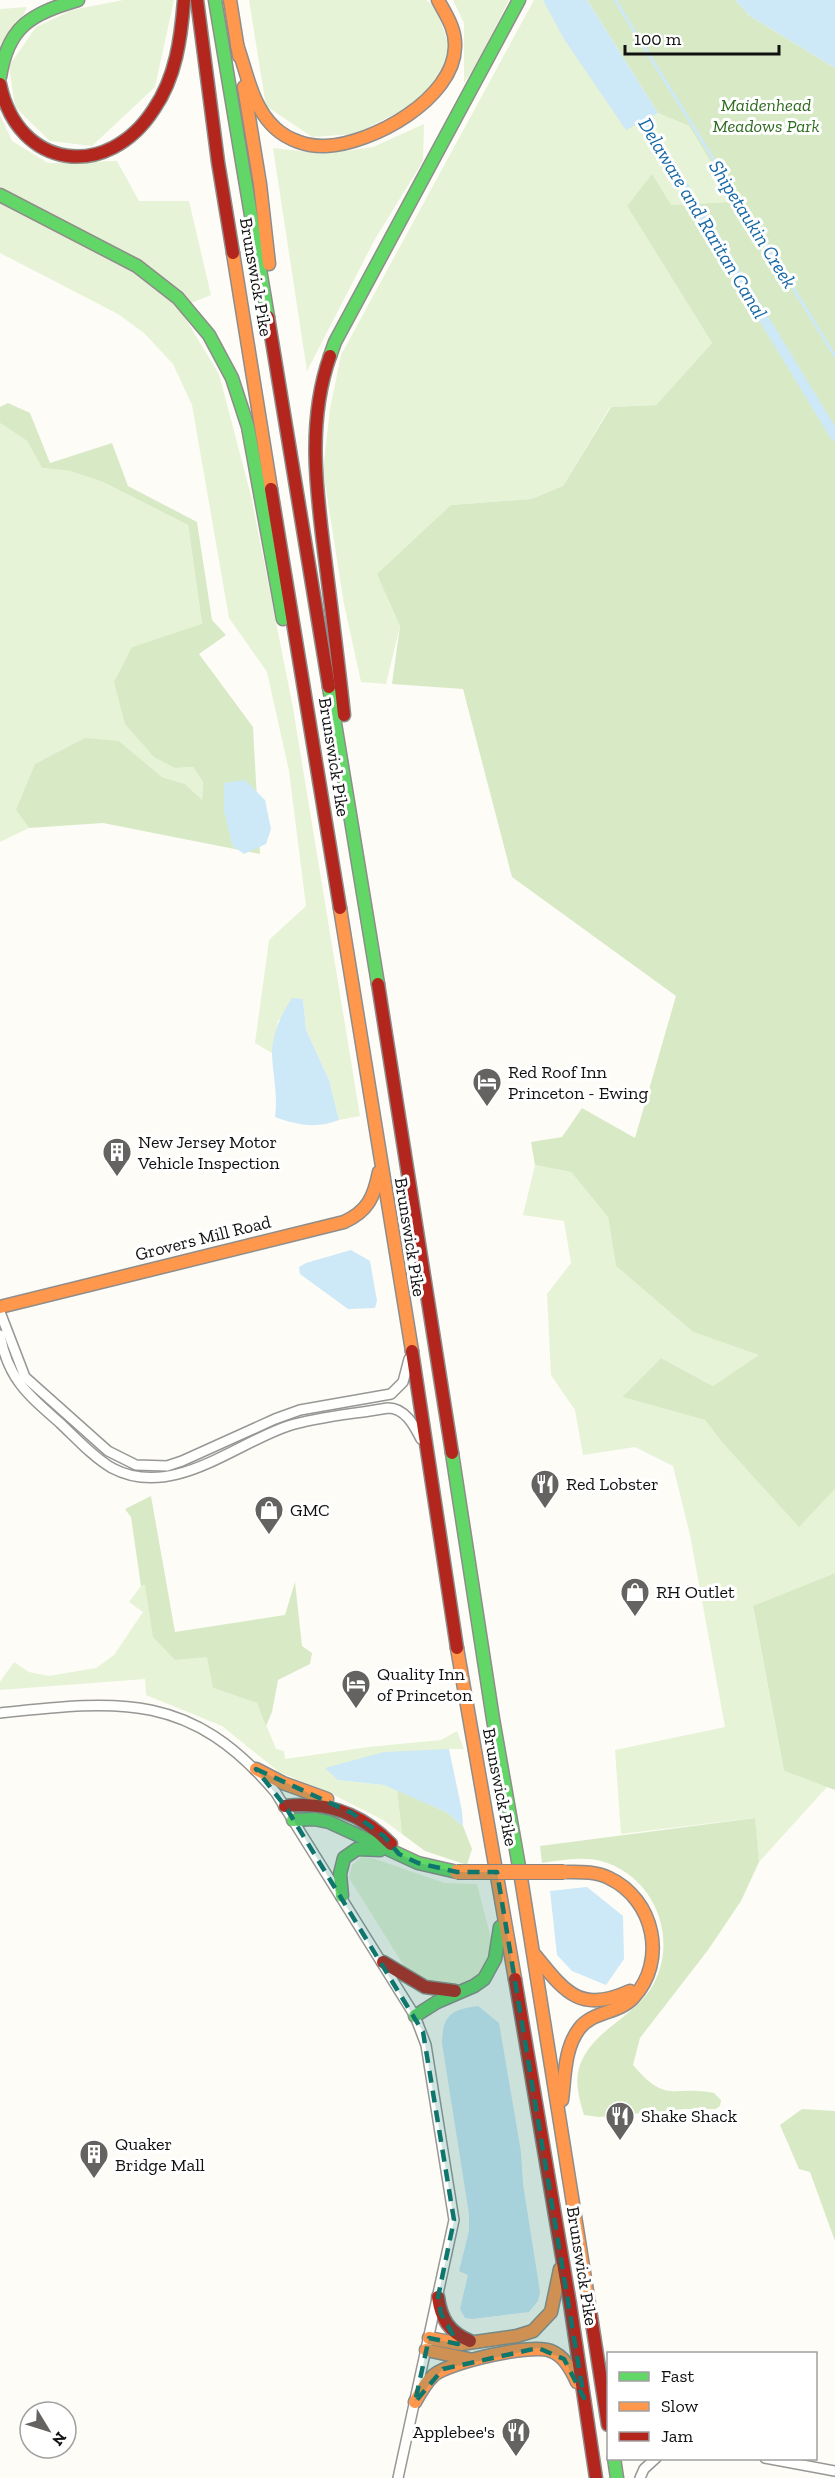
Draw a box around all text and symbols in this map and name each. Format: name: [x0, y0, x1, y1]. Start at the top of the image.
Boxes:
scale bar: [625, 18, 780, 56]
text: 100 m: [634, 28, 682, 50]
park label: Maidenhead Meadows Park: [712, 94, 820, 137]
water label: Delaware and Raritan Canal: [633, 113, 773, 323]
water label: Shipetaukin Creek: [704, 155, 802, 293]
street label: Brunswick Pike: [235, 216, 277, 338]
street label: Brunswick Pike: [314, 696, 354, 818]
place label: Red Roof Inn Princeton - Ewing: [508, 1061, 648, 1104]
hotel icon: Red Roof Inn Princeton - Ewing: [471, 1066, 503, 1108]
place label: New Jersey Motor Vehicle Inspection: [137, 1131, 280, 1174]
building icon: New Jersey Motor Vehicle Inspection: [101, 1136, 133, 1178]
street label: Brunswick Pike: [390, 1176, 430, 1298]
street label: Grovers Mill Road: [133, 1210, 273, 1265]
restaurant icon: Red Lobster: [529, 1468, 561, 1510]
place label: Red Lobster: [566, 1473, 659, 1495]
shop icon: GMC: [253, 1494, 285, 1536]
place label: GMC: [290, 1499, 330, 1521]
shop icon: RH Outlet: [619, 1576, 651, 1618]
place label: RH Outlet: [656, 1581, 735, 1603]
place label: Quality Inn of Princeton: [377, 1663, 473, 1706]
hotel icon: Quality Inn of Princeton: [340, 1668, 372, 1710]
street label: Brunswick Pike: [478, 1726, 522, 1848]
restaurant icon: Shake Shack: [604, 2100, 636, 2142]
place label: Shake Shack: [641, 2105, 738, 2127]
place label: Quaker Bridge Mall: [115, 2133, 205, 2176]
building icon: Quaker Bridge Mall: [78, 2138, 110, 2180]
street label: Brunswick Pike: [562, 2205, 602, 2327]
legend: [607, 2352, 817, 2460]
text: Fast: [661, 2365, 694, 2387]
text: Slow: [661, 2395, 698, 2417]
north arrow: [18, 2400, 78, 2460]
restaurant icon: Applebee's: [500, 2416, 532, 2458]
place label: Applebee's: [413, 2421, 495, 2443]
text: Jam: [661, 2425, 693, 2447]
text: N: [48, 2428, 71, 2450]

